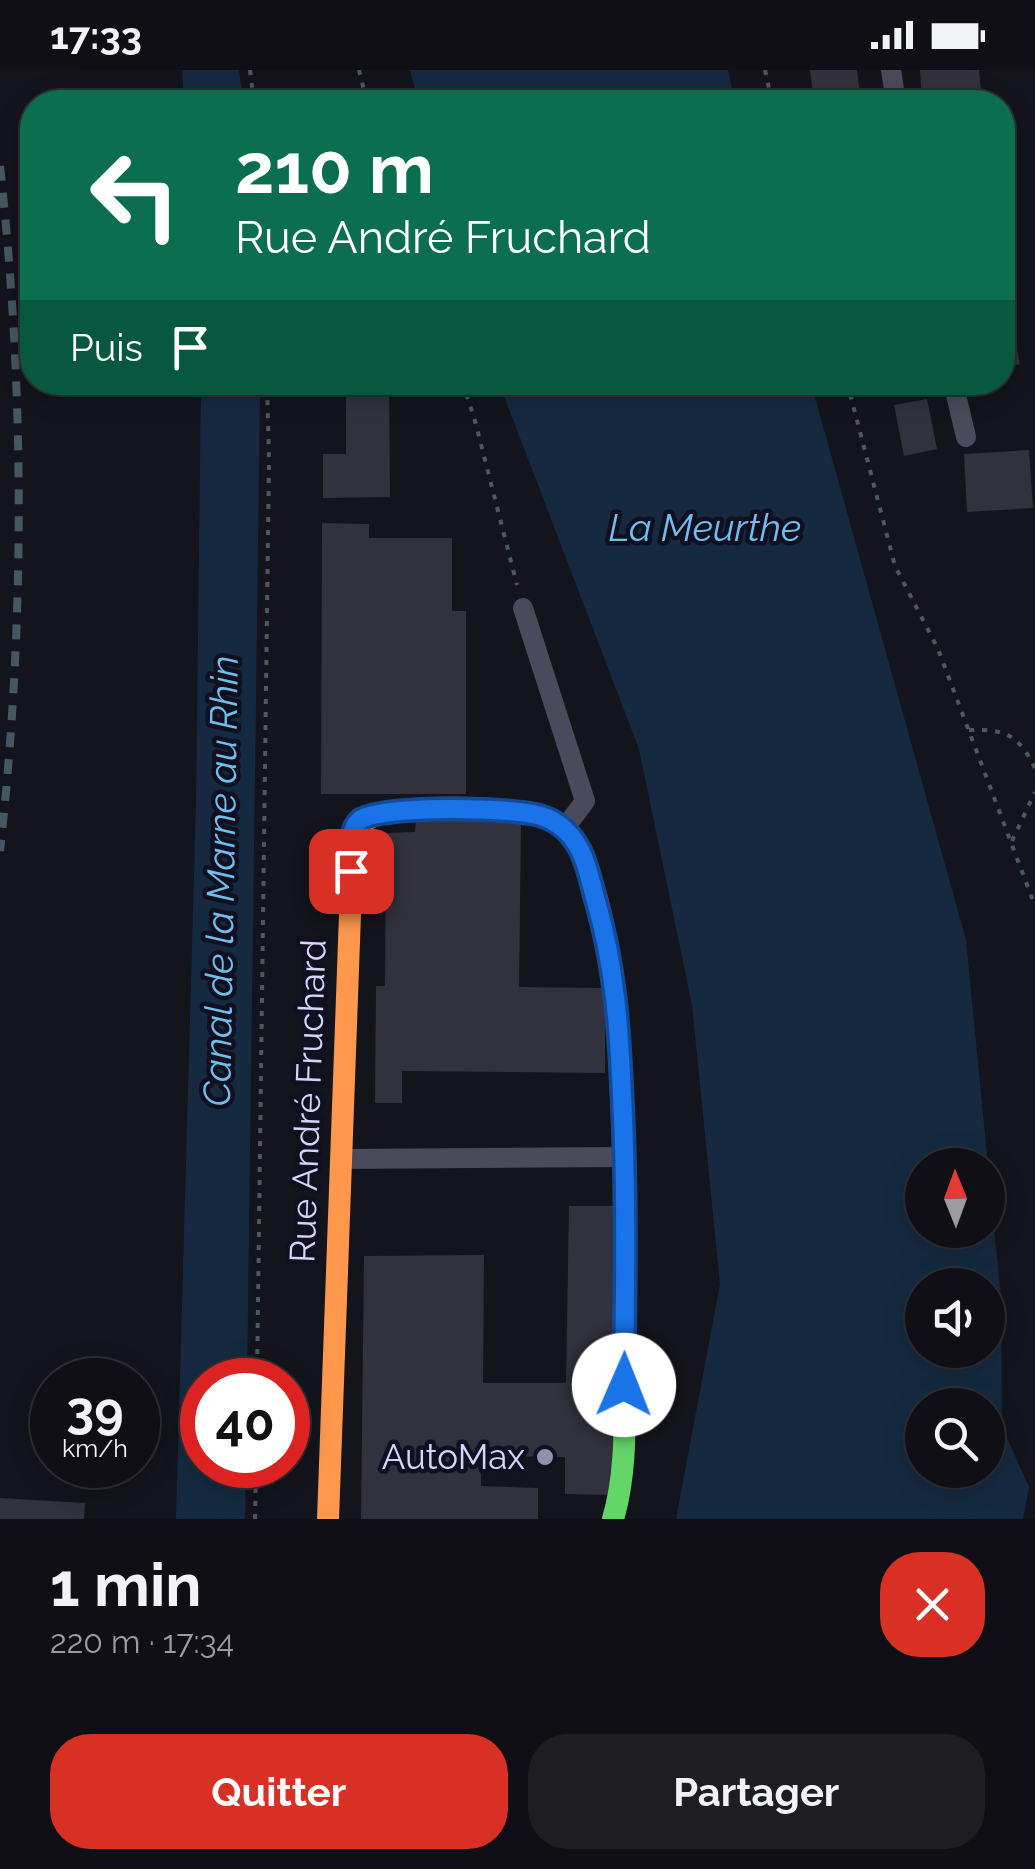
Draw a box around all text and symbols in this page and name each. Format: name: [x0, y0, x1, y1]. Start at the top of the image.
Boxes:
text: 17:33: [50, 13, 142, 58]
text: 210 m: [235, 127, 434, 209]
icon: left: [70, 130, 200, 260]
text: Rue André Fruchard: [235, 211, 651, 264]
icon: arrive: [163, 320, 218, 375]
text: Puis: [70, 325, 143, 370]
water label: La Meurthe: [609, 505, 801, 550]
water label: Canal de la Marne au Rhin: [194, 655, 247, 1107]
pin: [309, 829, 394, 914]
icon: arrive: [324, 844, 379, 899]
street label: Rue André Fruchard: [281, 939, 334, 1263]
north arrow: [905, 1148, 1005, 1248]
map controls: [905, 1148, 1005, 1488]
button: sound: [905, 1268, 1005, 1368]
position arrow: [572, 1333, 676, 1437]
speed limit sign: 40: [180, 1358, 310, 1488]
text: 39: [66, 1381, 124, 1440]
button: search: [905, 1388, 1005, 1488]
text: km/h: [62, 1433, 128, 1463]
place label: AutoMax: [382, 1436, 525, 1477]
marker: AutoMax: [534, 1446, 556, 1468]
text: 1 min: [50, 1550, 201, 1620]
button: close: [880, 1552, 985, 1657]
text: 220 m · 17:34: [50, 1623, 234, 1660]
button: Quitter: [50, 1734, 508, 1849]
button: Partager: [528, 1734, 985, 1849]

